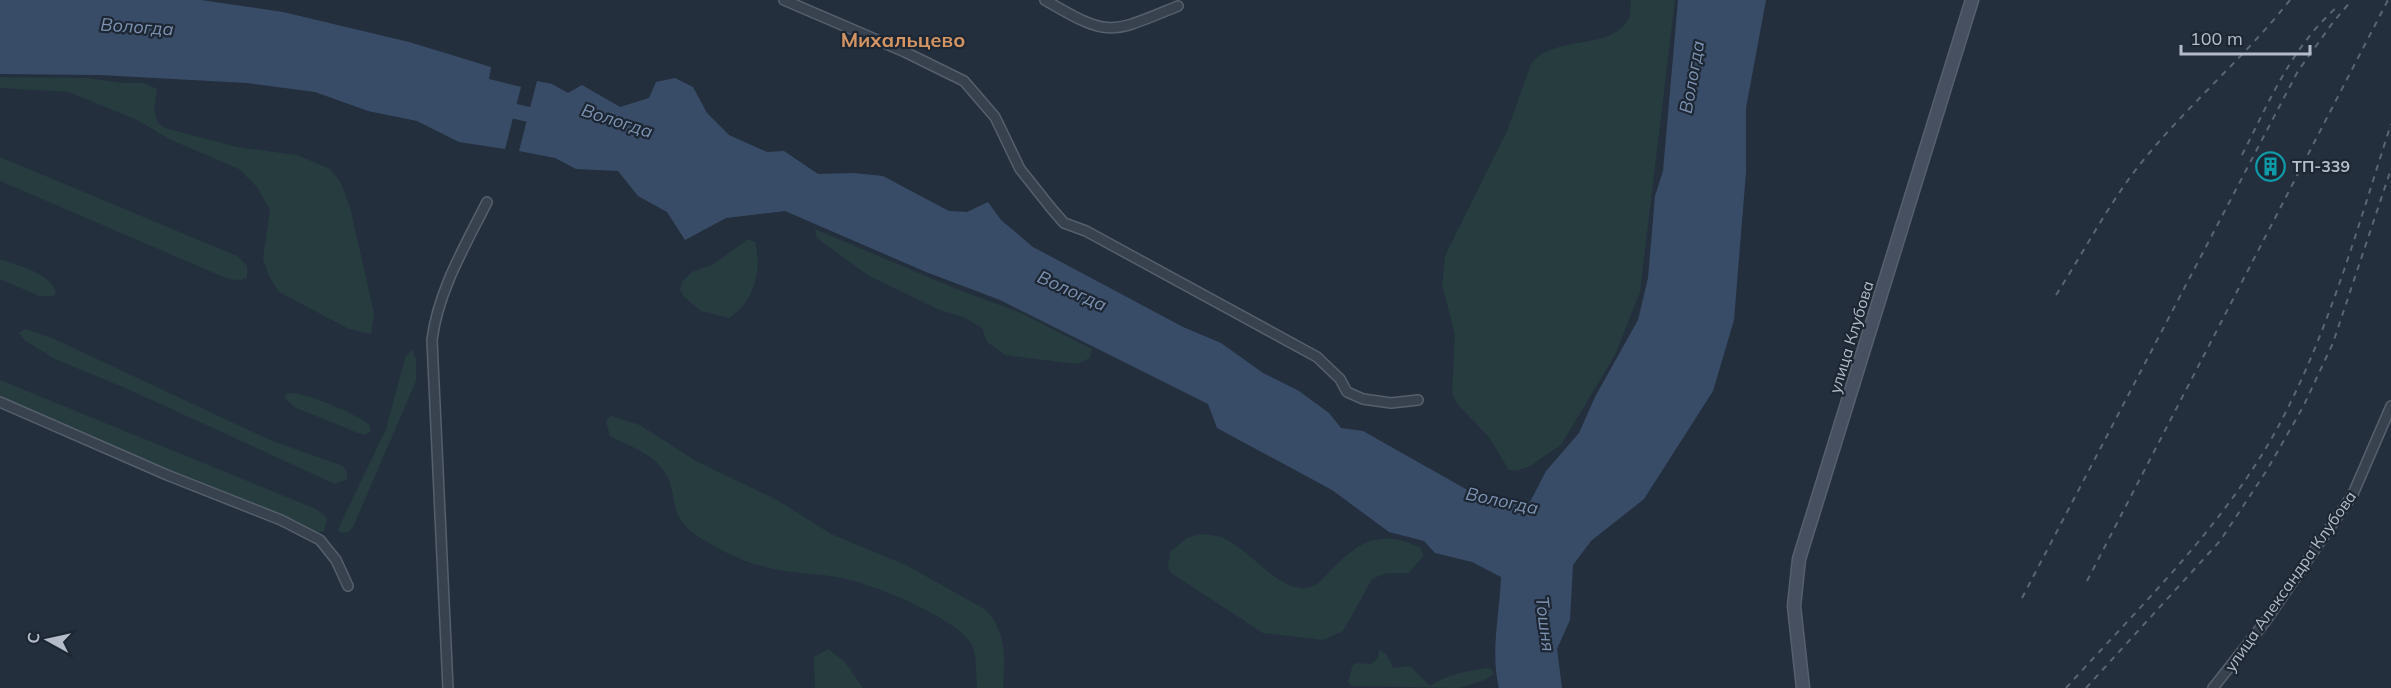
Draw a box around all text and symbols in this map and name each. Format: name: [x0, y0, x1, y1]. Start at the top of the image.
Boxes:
water label: Вологда: [100, 12, 175, 41]
scale bar: [2181, 18, 2310, 56]
district label: Михальцево: [841, 27, 965, 52]
text: 100 m: [2190, 27, 2243, 50]
water label: Вологда: [1674, 39, 1709, 115]
water label: Вологда: [579, 98, 656, 143]
building icon: ТП-339: [2255, 150, 2287, 182]
place label: ТП-339: [2292, 156, 2350, 176]
water label: Вологда: [1034, 265, 1110, 316]
street label: улица Клубова: [1824, 278, 1878, 396]
water label: Вологда: [1464, 482, 1540, 519]
street label: улица Александра Клубова: [2220, 487, 2360, 675]
water label: Тошня: [1531, 595, 1560, 653]
north arrow: [18, 610, 78, 670]
text: С: [22, 631, 44, 645]

